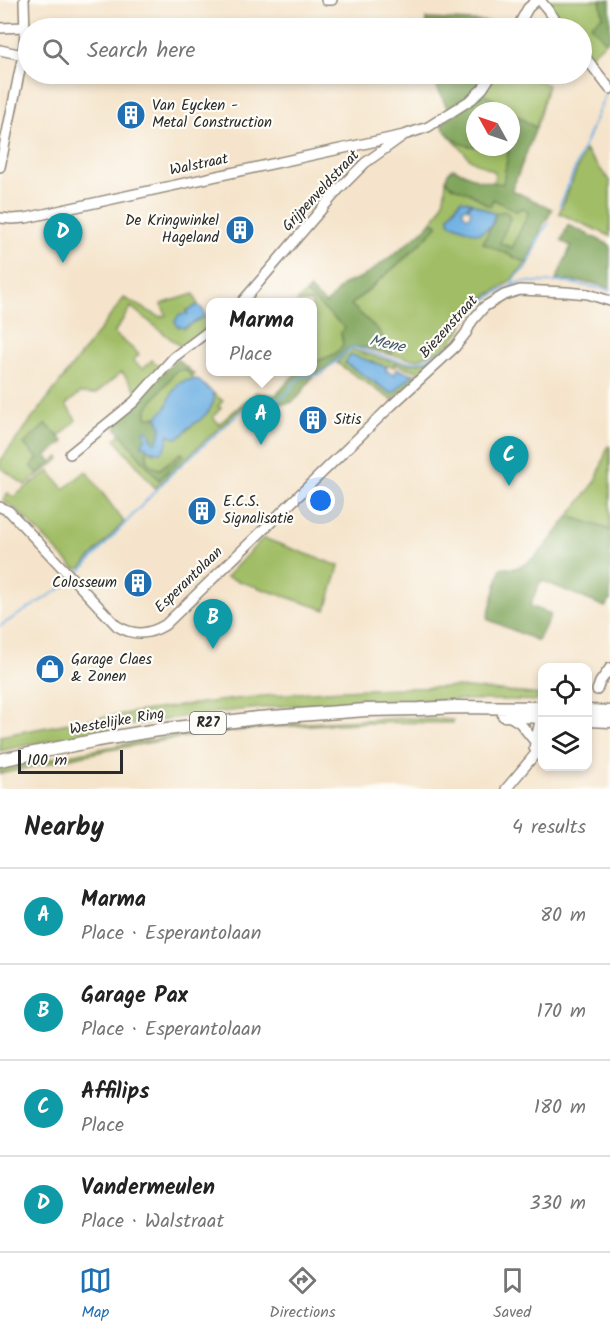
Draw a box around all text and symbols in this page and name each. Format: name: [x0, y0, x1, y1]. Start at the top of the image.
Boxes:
search box: [18, 18, 592, 84]
text: Search here: [87, 34, 195, 69]
icon: search: [39, 35, 72, 68]
place label: Van Eycken - Metal Construction: [152, 94, 272, 135]
building icon: Van Eycken - Metal Construction: [115, 99, 147, 131]
north arrow: [466, 102, 520, 156]
street label: Grijpenveldstraat: [277, 144, 366, 237]
street label: Walstraat: [167, 147, 231, 183]
place label: De Kringwinkel Hageland: [125, 209, 220, 250]
pin: D: [44, 214, 82, 263]
building icon: De Kringwinkel Hageland: [224, 214, 256, 246]
street label: Biezenstraat: [414, 290, 484, 364]
popup: [206, 298, 317, 376]
text: Marma: [229, 304, 294, 339]
water label: Mene: [367, 328, 409, 360]
text: Place: [229, 339, 272, 371]
pin: A: [242, 396, 280, 445]
building icon: Sitis: [297, 404, 329, 436]
place label: Sitis: [334, 408, 362, 432]
pin: C: [490, 436, 528, 486]
your location: [306, 486, 335, 515]
place label: E.C.S. Signalisatie: [223, 490, 294, 531]
building icon: E.C.S. Signalisatie: [186, 495, 218, 527]
street label: Esperantolaan: [149, 541, 229, 619]
building icon: Colosseum: [122, 567, 154, 599]
place label: Colosseum: [52, 571, 117, 595]
pin: B: [194, 600, 232, 649]
place label: Garage Claes & Zonen: [71, 648, 153, 689]
shop icon: Garage Claes & Zonen: [34, 653, 66, 685]
map controls: [538, 663, 592, 771]
button: locate: [538, 663, 592, 717]
street label: Westelijke Ring: [68, 702, 166, 742]
road number: R27: [190, 712, 226, 734]
button: layers: [538, 717, 592, 771]
scale bar: [18, 747, 123, 774]
text: 100 m: [27, 748, 67, 773]
text: Nearby: [24, 807, 104, 849]
text: 4 results: [512, 812, 586, 844]
text: Marma: [81, 883, 146, 918]
text: A: [37, 900, 50, 932]
text: 80 m: [540, 900, 586, 932]
text: Place · Esperantolaan: [81, 918, 261, 950]
text: Garage Pax: [81, 979, 188, 1014]
text: B: [37, 996, 50, 1028]
text: 170 m: [537, 996, 586, 1028]
text: Place · Esperantolaan: [81, 1014, 261, 1046]
text: Affilips: [81, 1075, 150, 1110]
text: C: [37, 1092, 50, 1124]
text: 180 m: [534, 1092, 586, 1124]
text: Place: [81, 1110, 124, 1142]
text: Vandermeulen: [81, 1171, 215, 1206]
text: D: [37, 1188, 50, 1220]
text: 330 m: [529, 1188, 586, 1220]
text: Place · Walstraat: [81, 1206, 224, 1238]
tab: Map: [79, 1264, 112, 1325]
tab: Directions: [269, 1264, 336, 1325]
tab: Saved: [493, 1264, 531, 1325]

